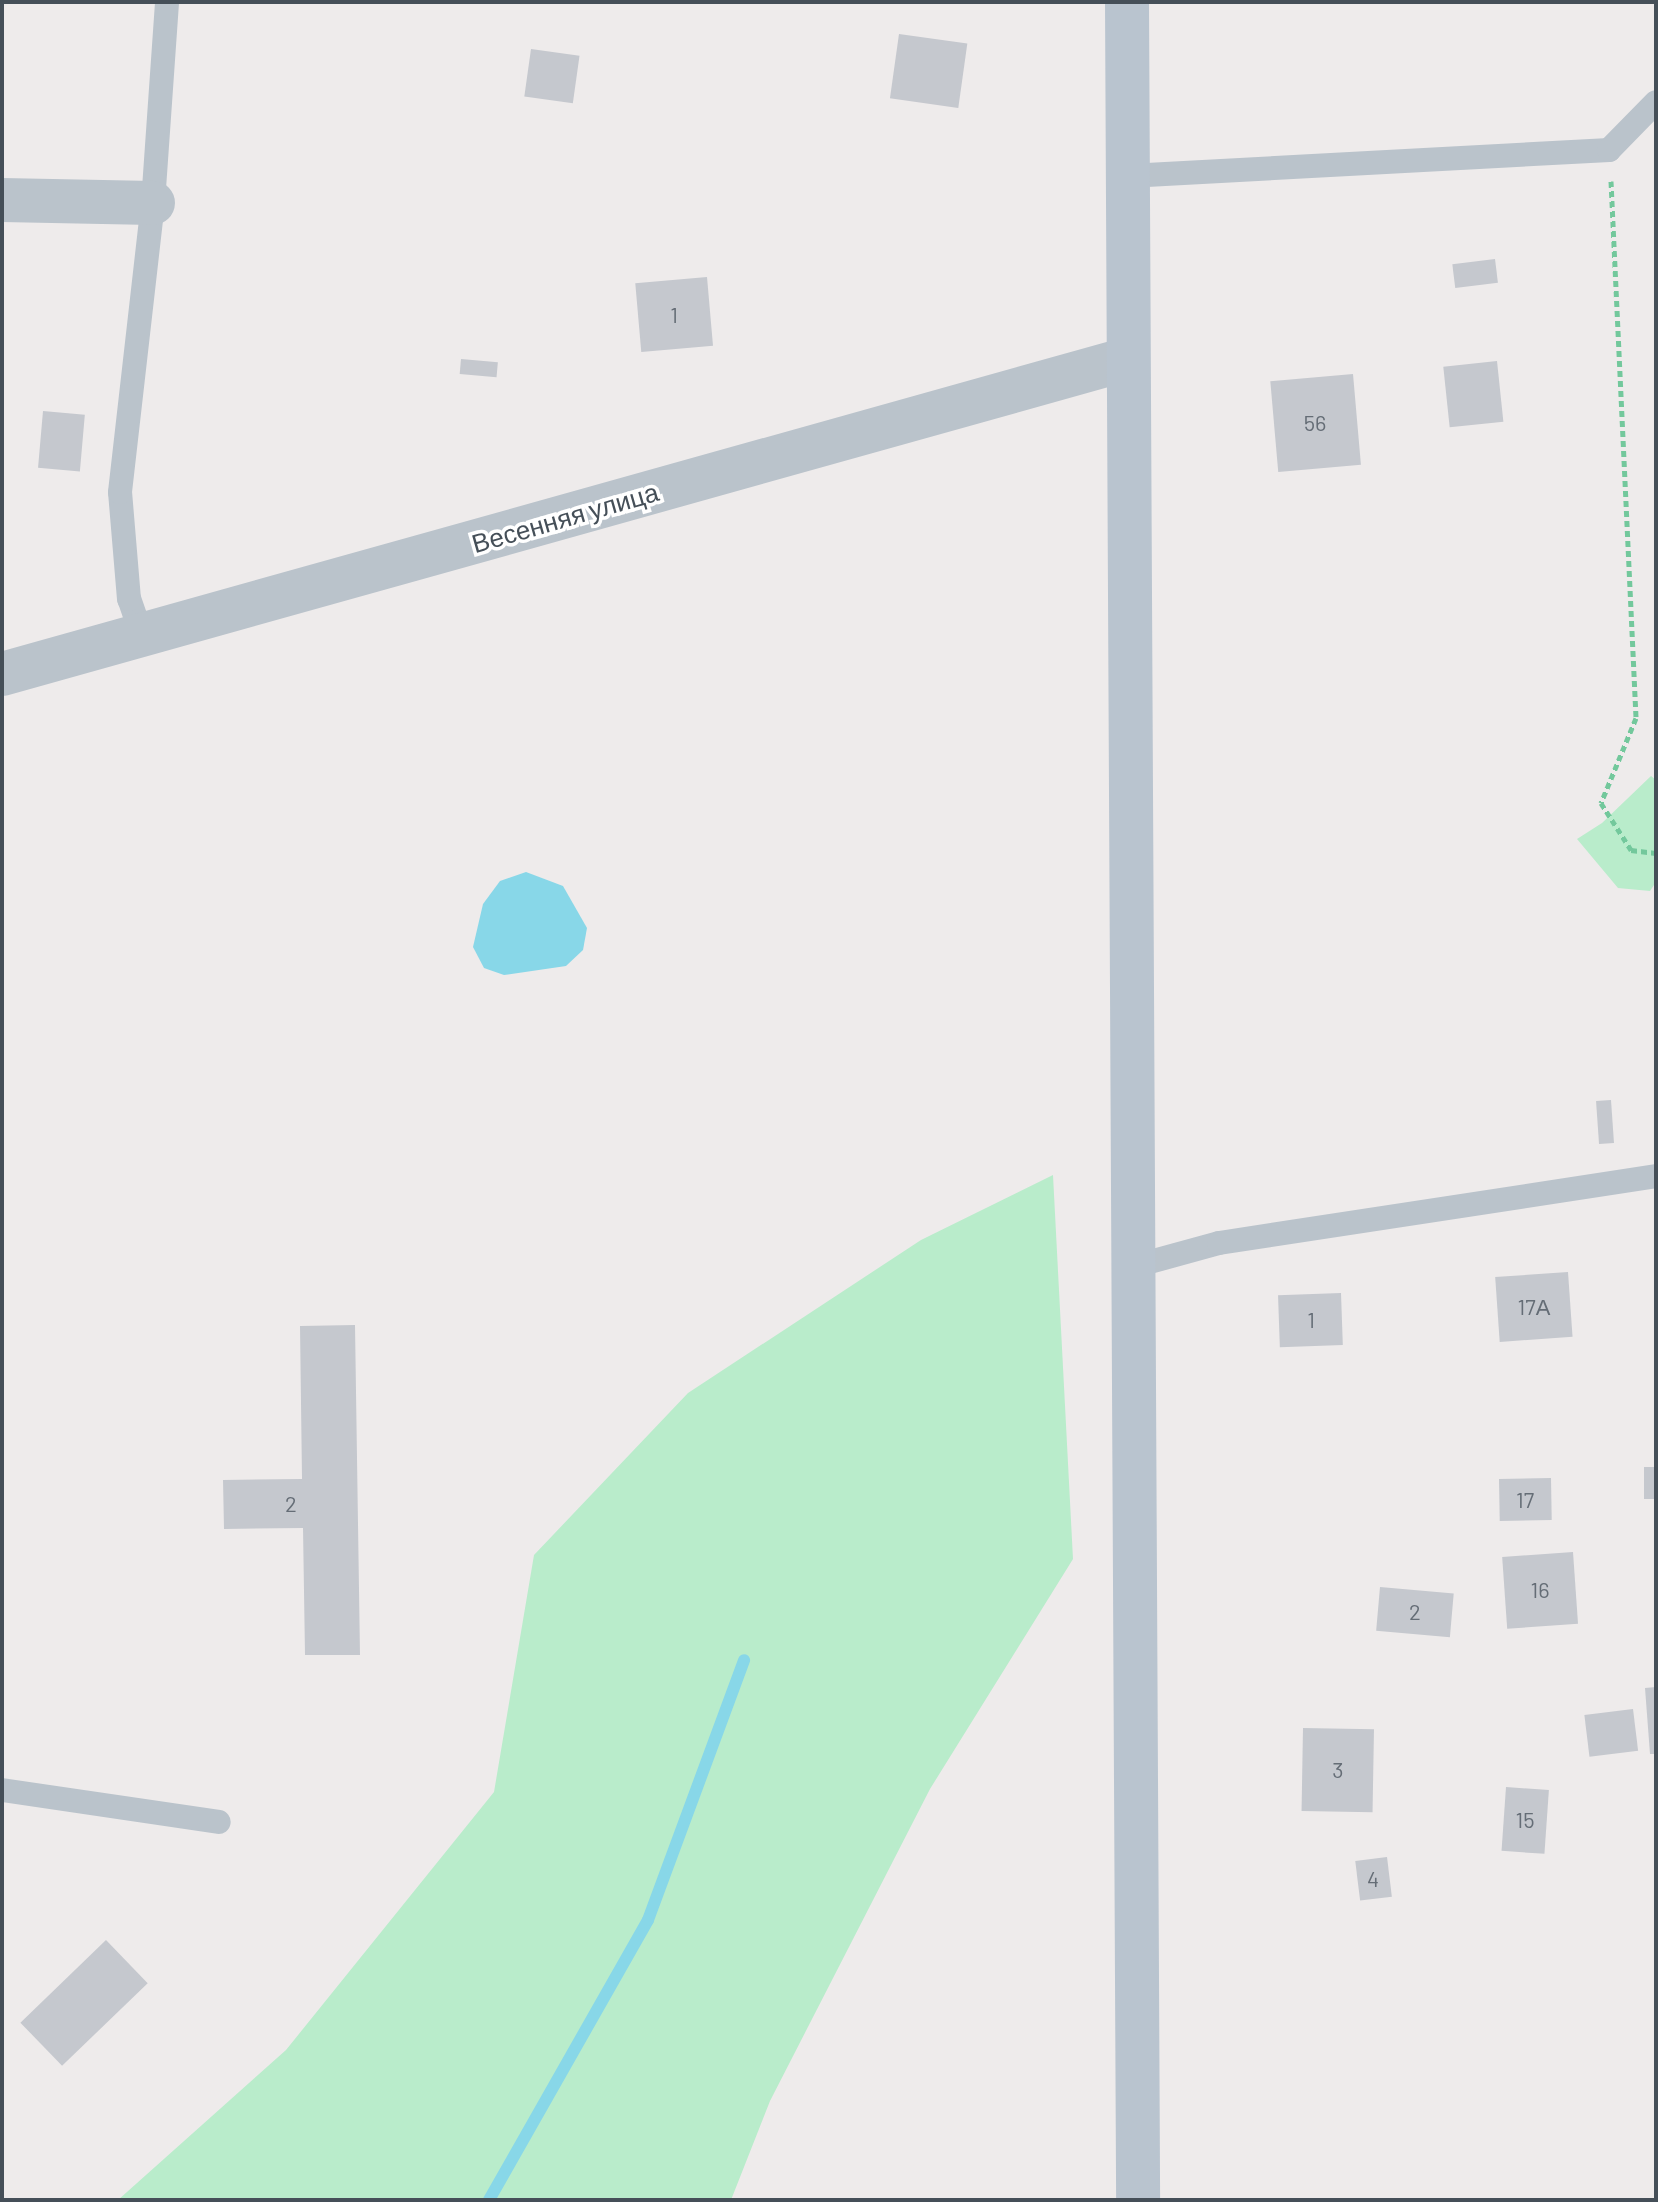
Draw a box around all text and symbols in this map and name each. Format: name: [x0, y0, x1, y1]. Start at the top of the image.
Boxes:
house number: 1: [670, 302, 678, 328]
house number: 56: [1304, 410, 1326, 436]
street label: Весенняя улица: [468, 475, 662, 559]
house number: 17А: [1518, 1294, 1550, 1320]
house number: 1: [1307, 1307, 1315, 1333]
house number: 17: [1516, 1487, 1534, 1513]
house number: 2: [285, 1491, 297, 1517]
house number: 16: [1530, 1577, 1550, 1603]
house number: 2: [1409, 1599, 1421, 1625]
house number: 3: [1332, 1757, 1344, 1783]
house number: 15: [1515, 1807, 1535, 1833]
house number: 4: [1367, 1866, 1379, 1892]

